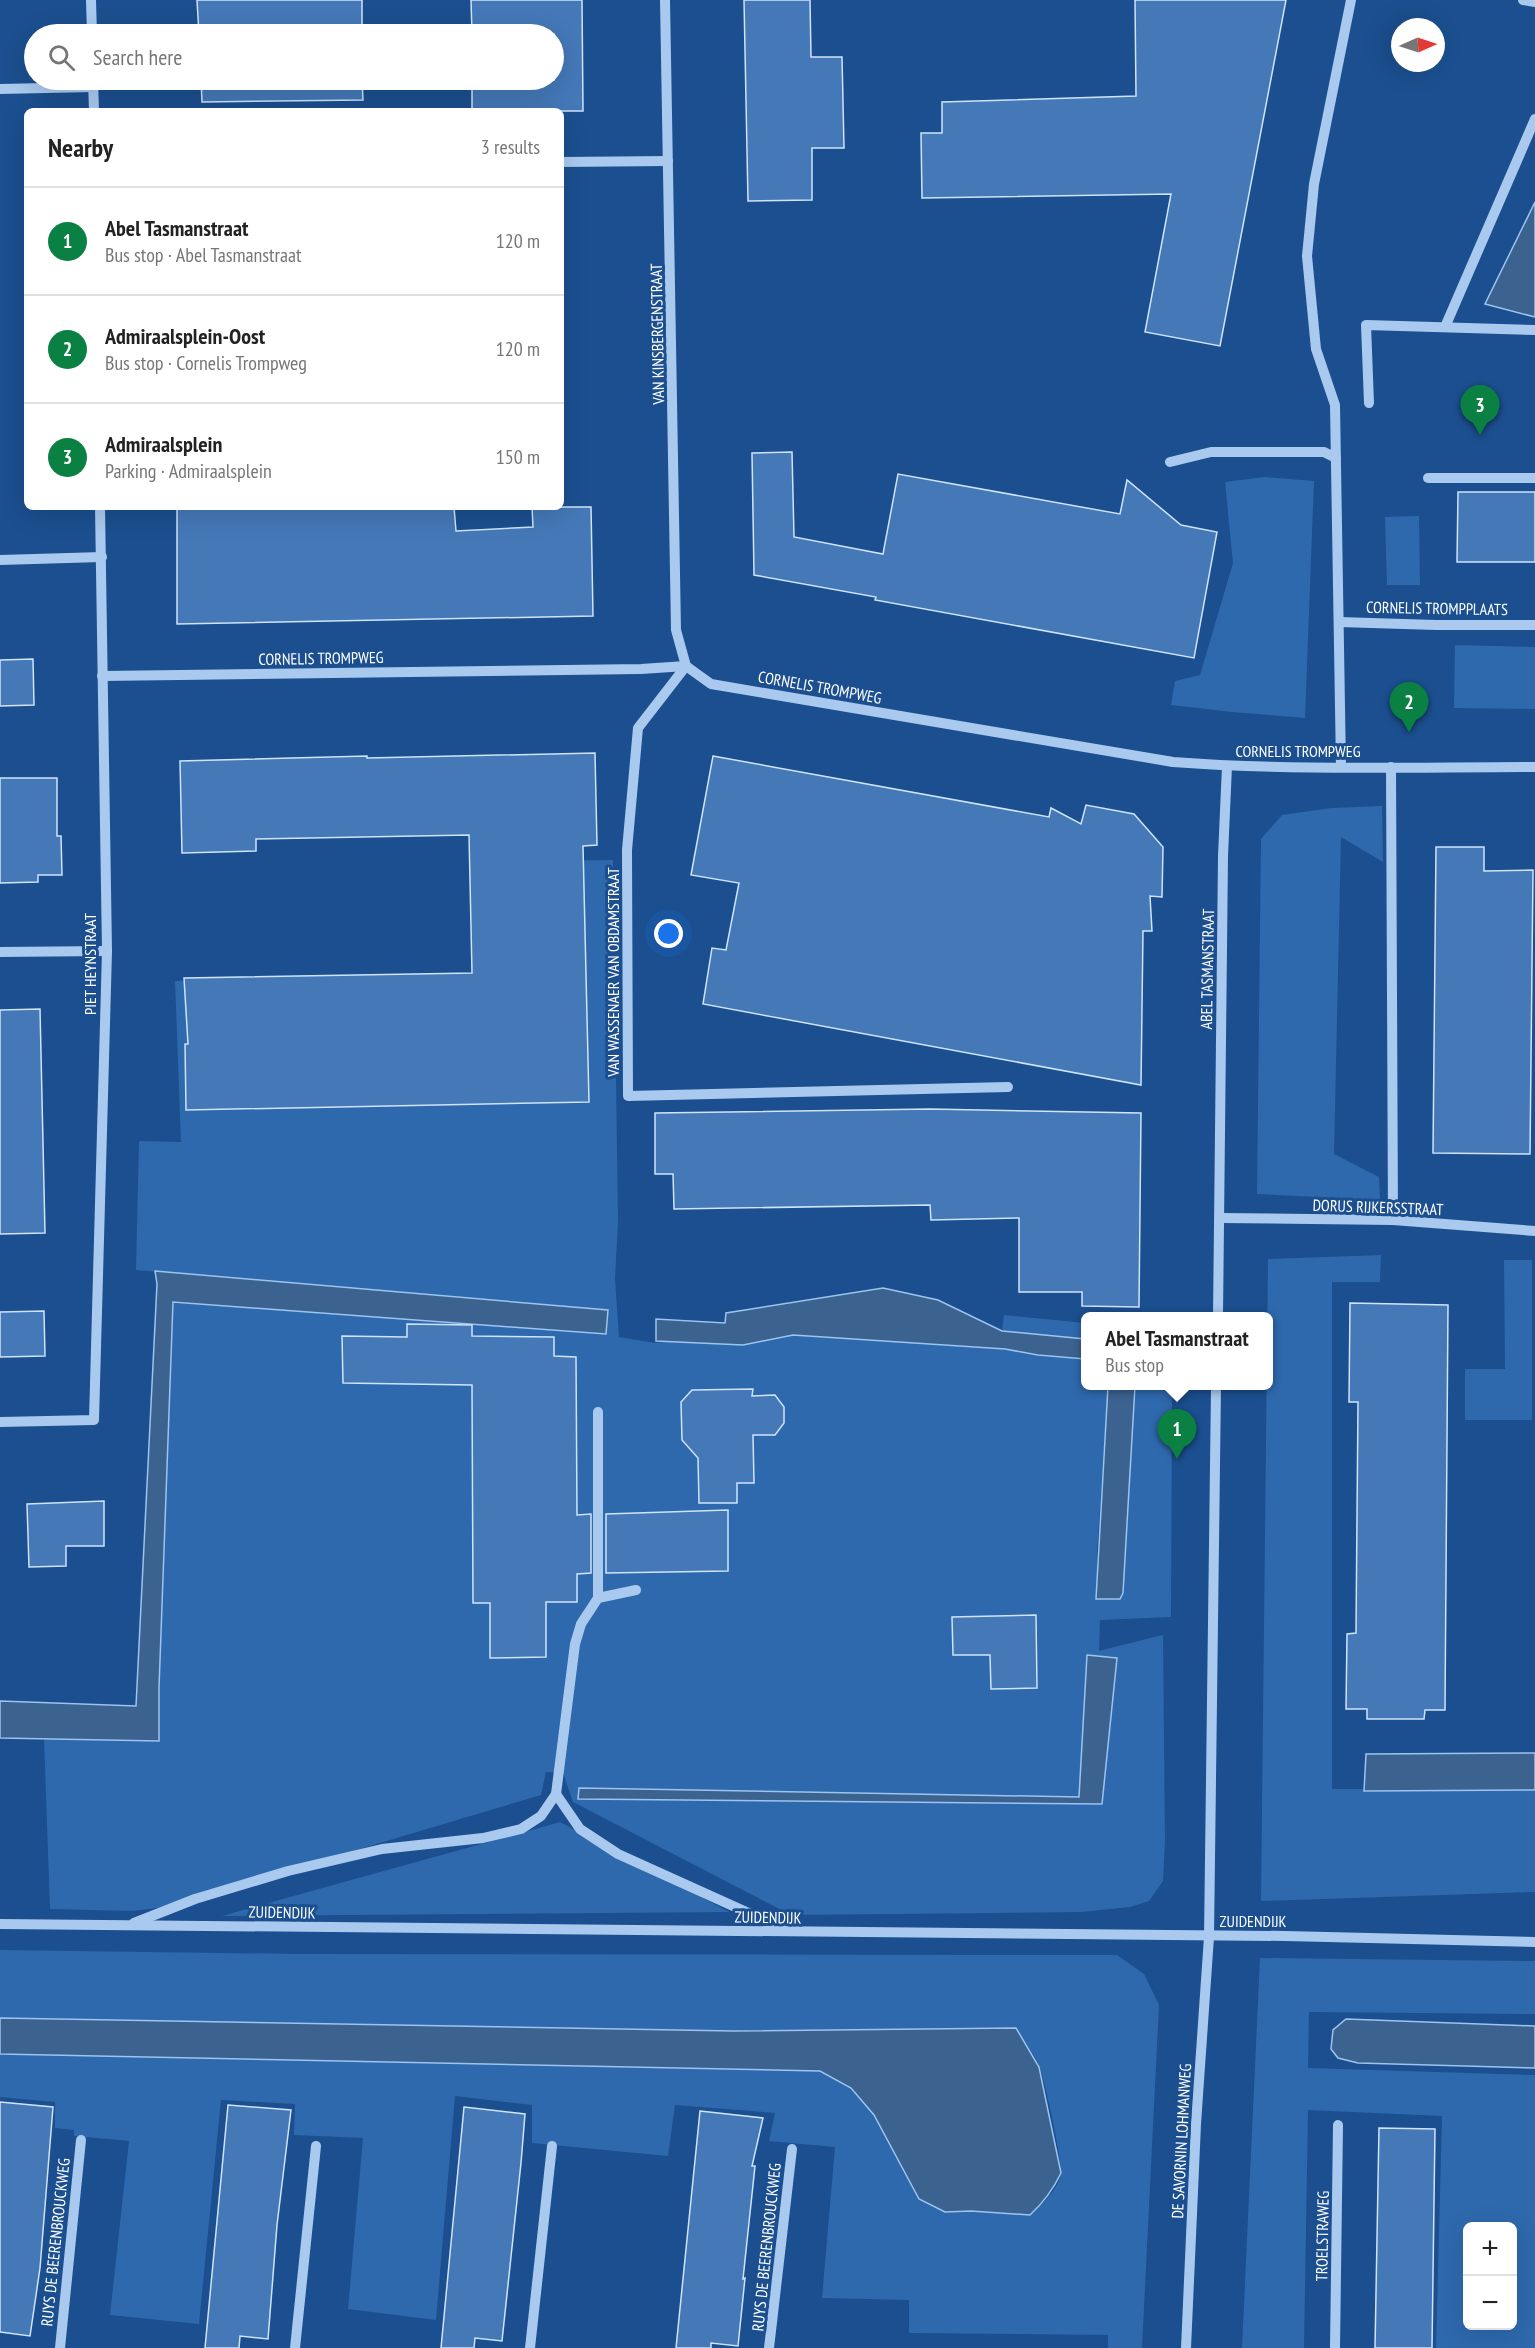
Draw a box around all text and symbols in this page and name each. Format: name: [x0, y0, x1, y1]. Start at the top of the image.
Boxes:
north arrow: [1391, 18, 1445, 72]
search box: [24, 24, 564, 90]
icon: search: [45, 41, 78, 74]
text: Search here: [93, 43, 182, 71]
text: Nearby: [48, 131, 113, 164]
text: 3 results: [481, 134, 540, 160]
text: Abel Tasmanstraat: [105, 214, 248, 242]
text: 1: [63, 228, 72, 254]
text: 120 m: [496, 228, 540, 254]
text: Bus stop · Abel Tasmanstraat: [105, 242, 302, 268]
street label: VAN KINSBERGENSTRAAT: [646, 263, 668, 406]
text: Admiraalsplein-Oost: [105, 322, 265, 350]
text: 2: [63, 336, 72, 362]
text: 120 m: [496, 336, 540, 362]
text: Bus stop · Cornelis Trompweg: [105, 350, 307, 376]
pin: 3: [1460, 386, 1500, 435]
text: Admiraalsplein: [105, 430, 222, 458]
text: 3: [63, 444, 72, 470]
text: 150 m: [496, 444, 540, 470]
text: Parking · Admiraalsplein: [105, 458, 272, 484]
street label: CORNELIS TROMPPLAATS: [1366, 597, 1508, 619]
street label: CORNELIS TROMPWEG: [258, 647, 384, 669]
street label: CORNELIS TROMPWEG: [757, 666, 883, 708]
pin: 2: [1390, 682, 1428, 732]
street label: CORNELIS TROMPWEG: [1235, 741, 1361, 761]
street label: VAN WASSENAER VAN OBDAMSTRAAT: [603, 867, 623, 1078]
street label: ABEL TASMANSTRAAT: [1196, 908, 1218, 1030]
street label: PIET HEYNSTRAAT: [80, 913, 100, 1015]
your location: [654, 919, 683, 948]
street label: DORUS RIJKERSSTRAAT: [1312, 1195, 1444, 1219]
popup: [1081, 1312, 1273, 1390]
text: Abel Tasmanstraat: [1105, 1324, 1249, 1352]
text: Bus stop: [1105, 1352, 1164, 1378]
pin: 1: [1158, 1410, 1196, 1459]
street label: ZUIDENDIJK: [248, 1901, 316, 1923]
street label: ZUIDENDIJK: [734, 1906, 802, 1928]
street label: ZUIDENDIJK: [1220, 1911, 1287, 1931]
street label: DE SAVORNIN LOHMANWEG: [1167, 2063, 1195, 2219]
street label: RUYS DE BEERENBROUCKWEG: [36, 2157, 74, 2327]
street label: RUYS DE BEERENBROUCKWEG: [747, 2162, 785, 2332]
street label: TROELSTRAWEG: [1311, 2190, 1333, 2281]
map controls: [1463, 2222, 1517, 2330]
button: +: [1463, 2222, 1517, 2276]
button: −: [1463, 2276, 1517, 2330]

